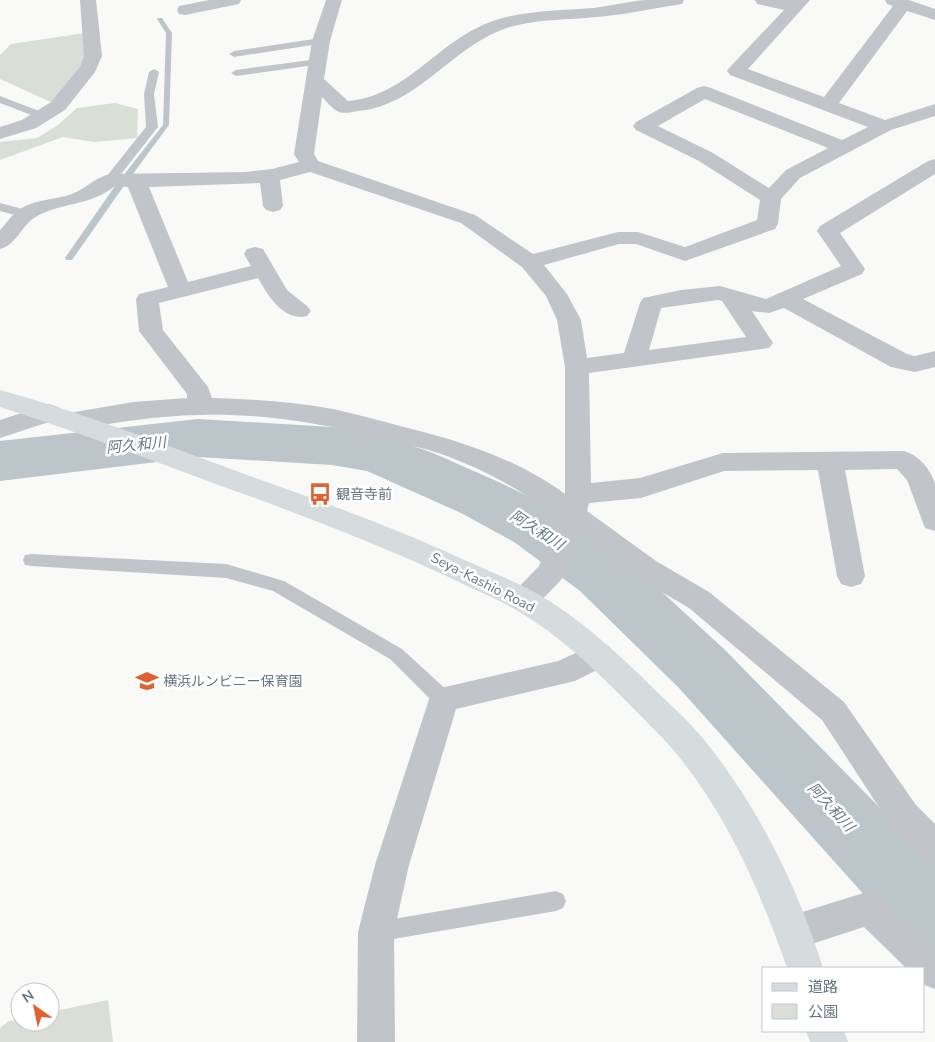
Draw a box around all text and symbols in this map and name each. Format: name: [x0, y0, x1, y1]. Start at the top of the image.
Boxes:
water label: 阿久和川: [105, 432, 169, 458]
bus stop icon: 観音寺前: [307, 481, 333, 507]
place label: 観音寺前: [336, 485, 392, 504]
water label: 阿久和川: [506, 506, 569, 555]
street label: Seya-Kashio Road: [427, 548, 538, 617]
school or university icon: 横浜ルンビニー保育園: [134, 668, 160, 694]
place label: 横浜ルンビニー保育園: [163, 672, 303, 691]
water label: 阿久和川: [803, 778, 860, 837]
legend: [762, 967, 925, 1032]
text: 道路: [808, 977, 838, 997]
north arrow: [10, 982, 60, 1032]
text: N: [19, 986, 38, 1007]
text: 公園: [808, 1002, 838, 1022]

